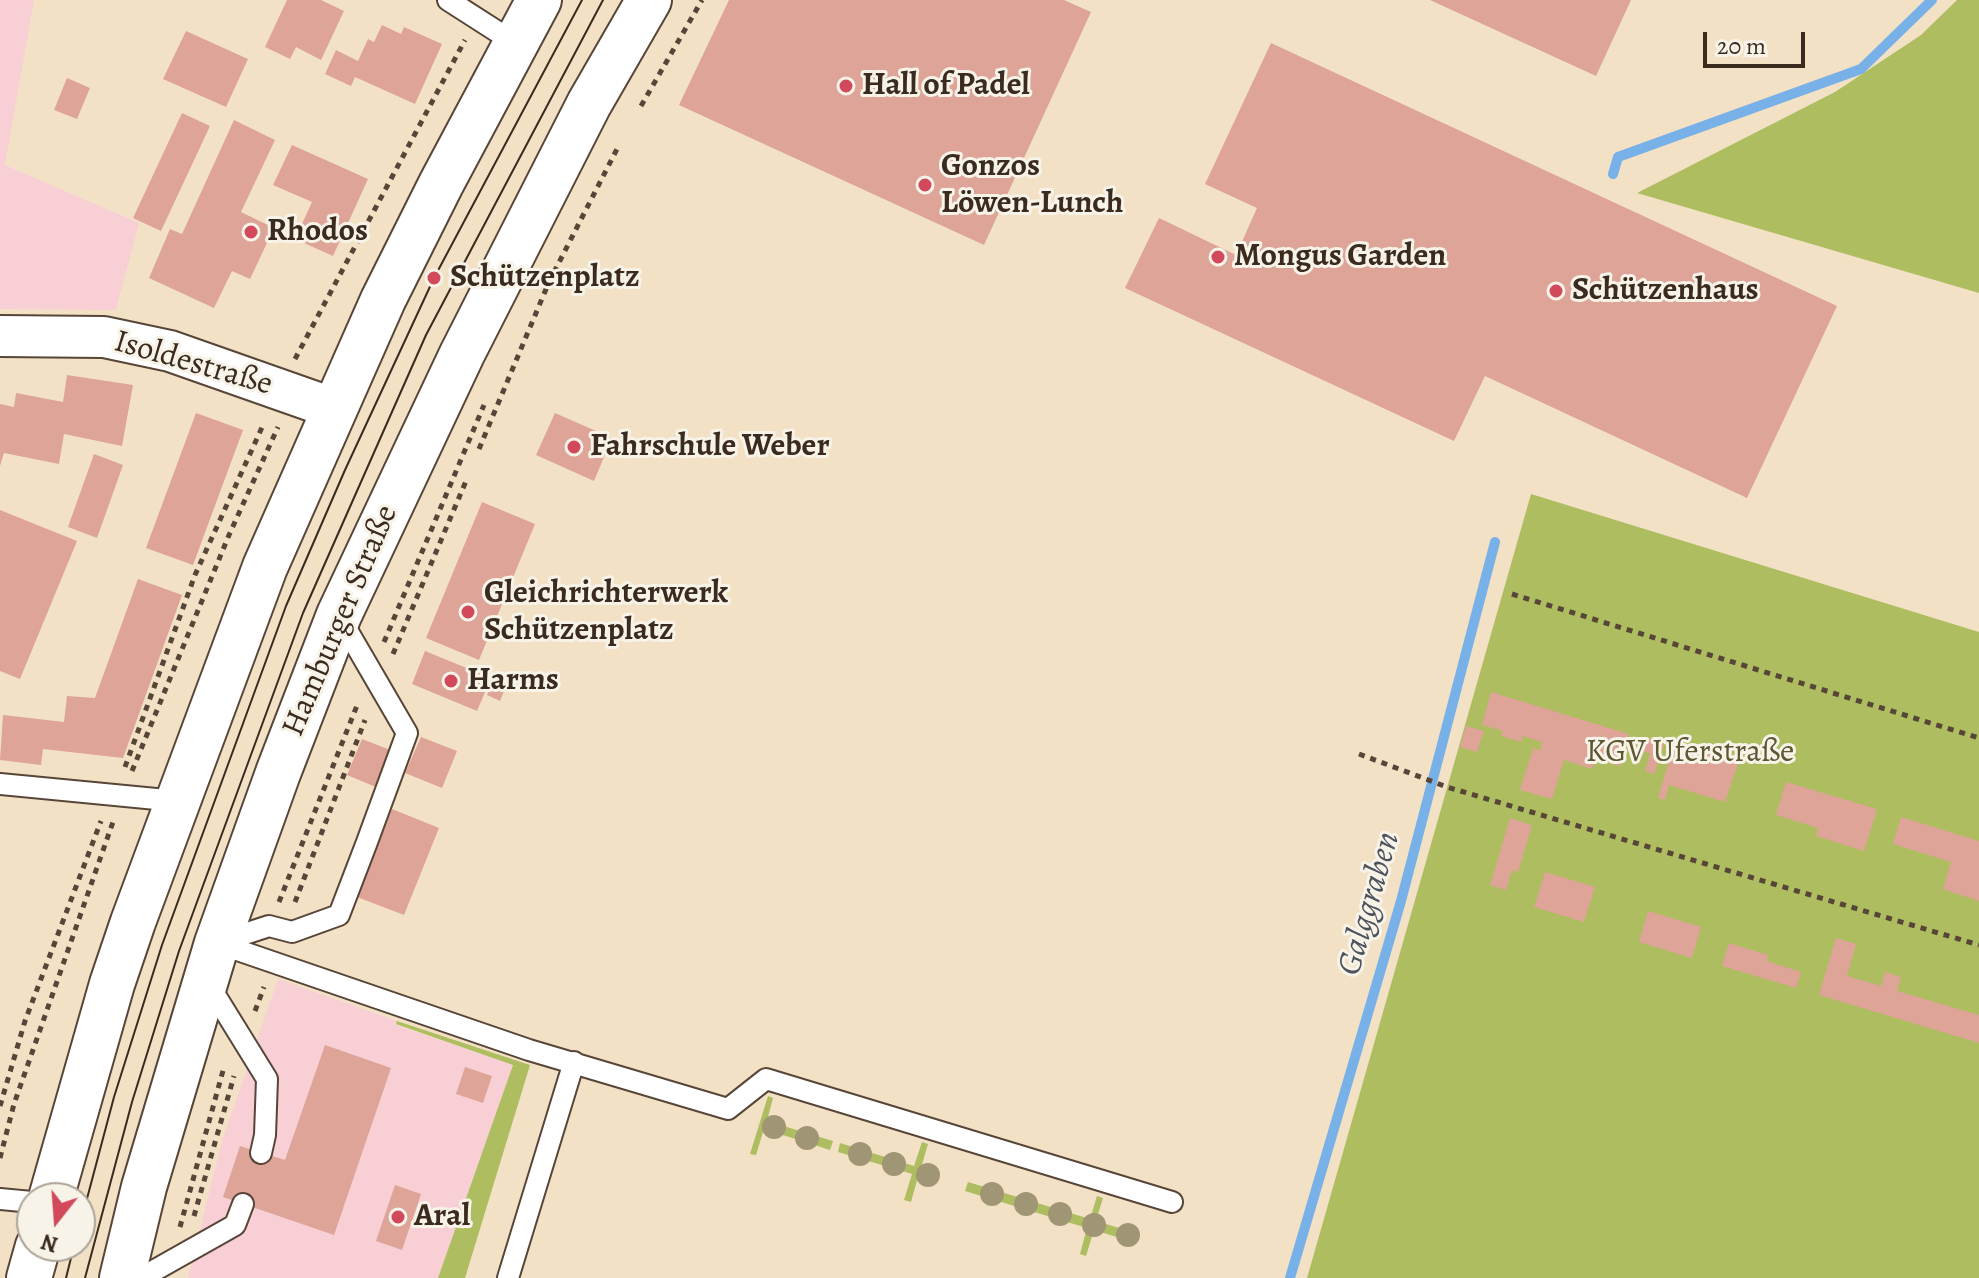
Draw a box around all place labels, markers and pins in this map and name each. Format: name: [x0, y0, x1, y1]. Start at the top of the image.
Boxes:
place label: Hall of Padel: [862, 67, 1030, 105]
marker: Hall of Padel: [837, 77, 855, 95]
place label: Gonzos Löwen-Lunch: [941, 148, 1123, 223]
marker: Gonzos Löwen-Lunch: [916, 176, 934, 194]
place label: Rhodos: [267, 213, 368, 251]
marker: Rhodos: [242, 223, 260, 241]
place label: Mongus Garden: [1234, 238, 1446, 276]
marker: Mongus Garden: [1209, 248, 1227, 266]
place label: Schützenplatz: [450, 259, 640, 297]
marker: Schützenplatz: [425, 269, 443, 287]
place label: Schützenhaus: [1572, 272, 1759, 310]
marker: Schützenhaus: [1547, 282, 1565, 300]
place label: Fahrschule Weber: [590, 428, 830, 466]
marker: Fahrschule Weber: [565, 438, 583, 456]
place label: Gleichrichterwerk Schützenplatz: [484, 575, 728, 650]
marker: Gleichrichterwerk Schützenplatz: [459, 603, 477, 621]
place label: Harms: [467, 662, 559, 700]
marker: Harms: [442, 672, 460, 690]
place label: Aral: [414, 1198, 470, 1236]
marker: Aral: [389, 1208, 407, 1226]

